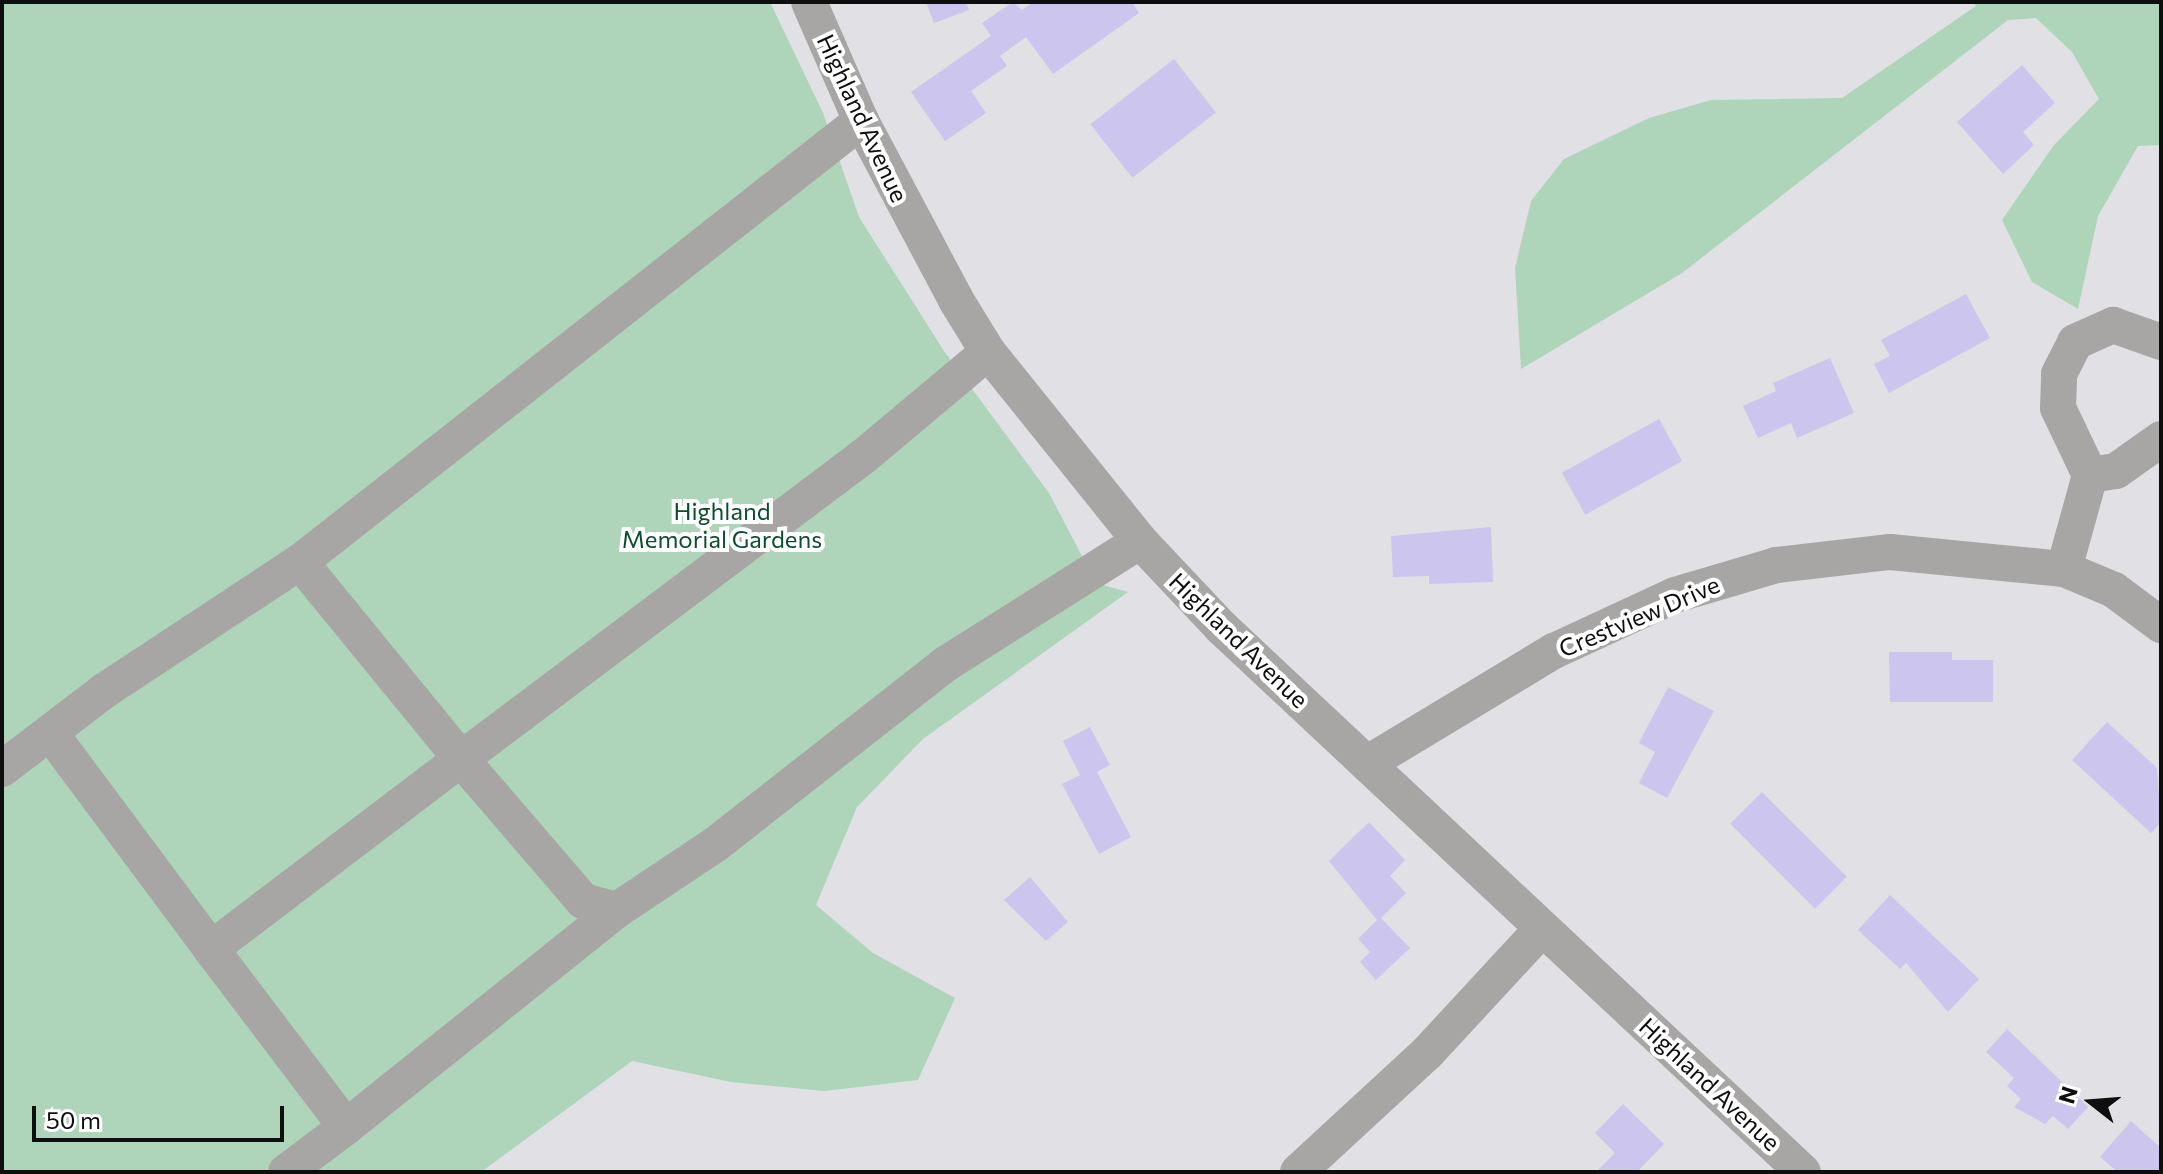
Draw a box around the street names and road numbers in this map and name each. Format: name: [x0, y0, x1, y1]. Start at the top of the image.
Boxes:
street label: Highland Avenue: [812, 30, 914, 206]
street label: Highland Avenue: [1164, 567, 1314, 713]
street label: Crestview Drive: [1554, 569, 1724, 663]
street label: Highland Avenue: [1634, 1011, 1786, 1157]

